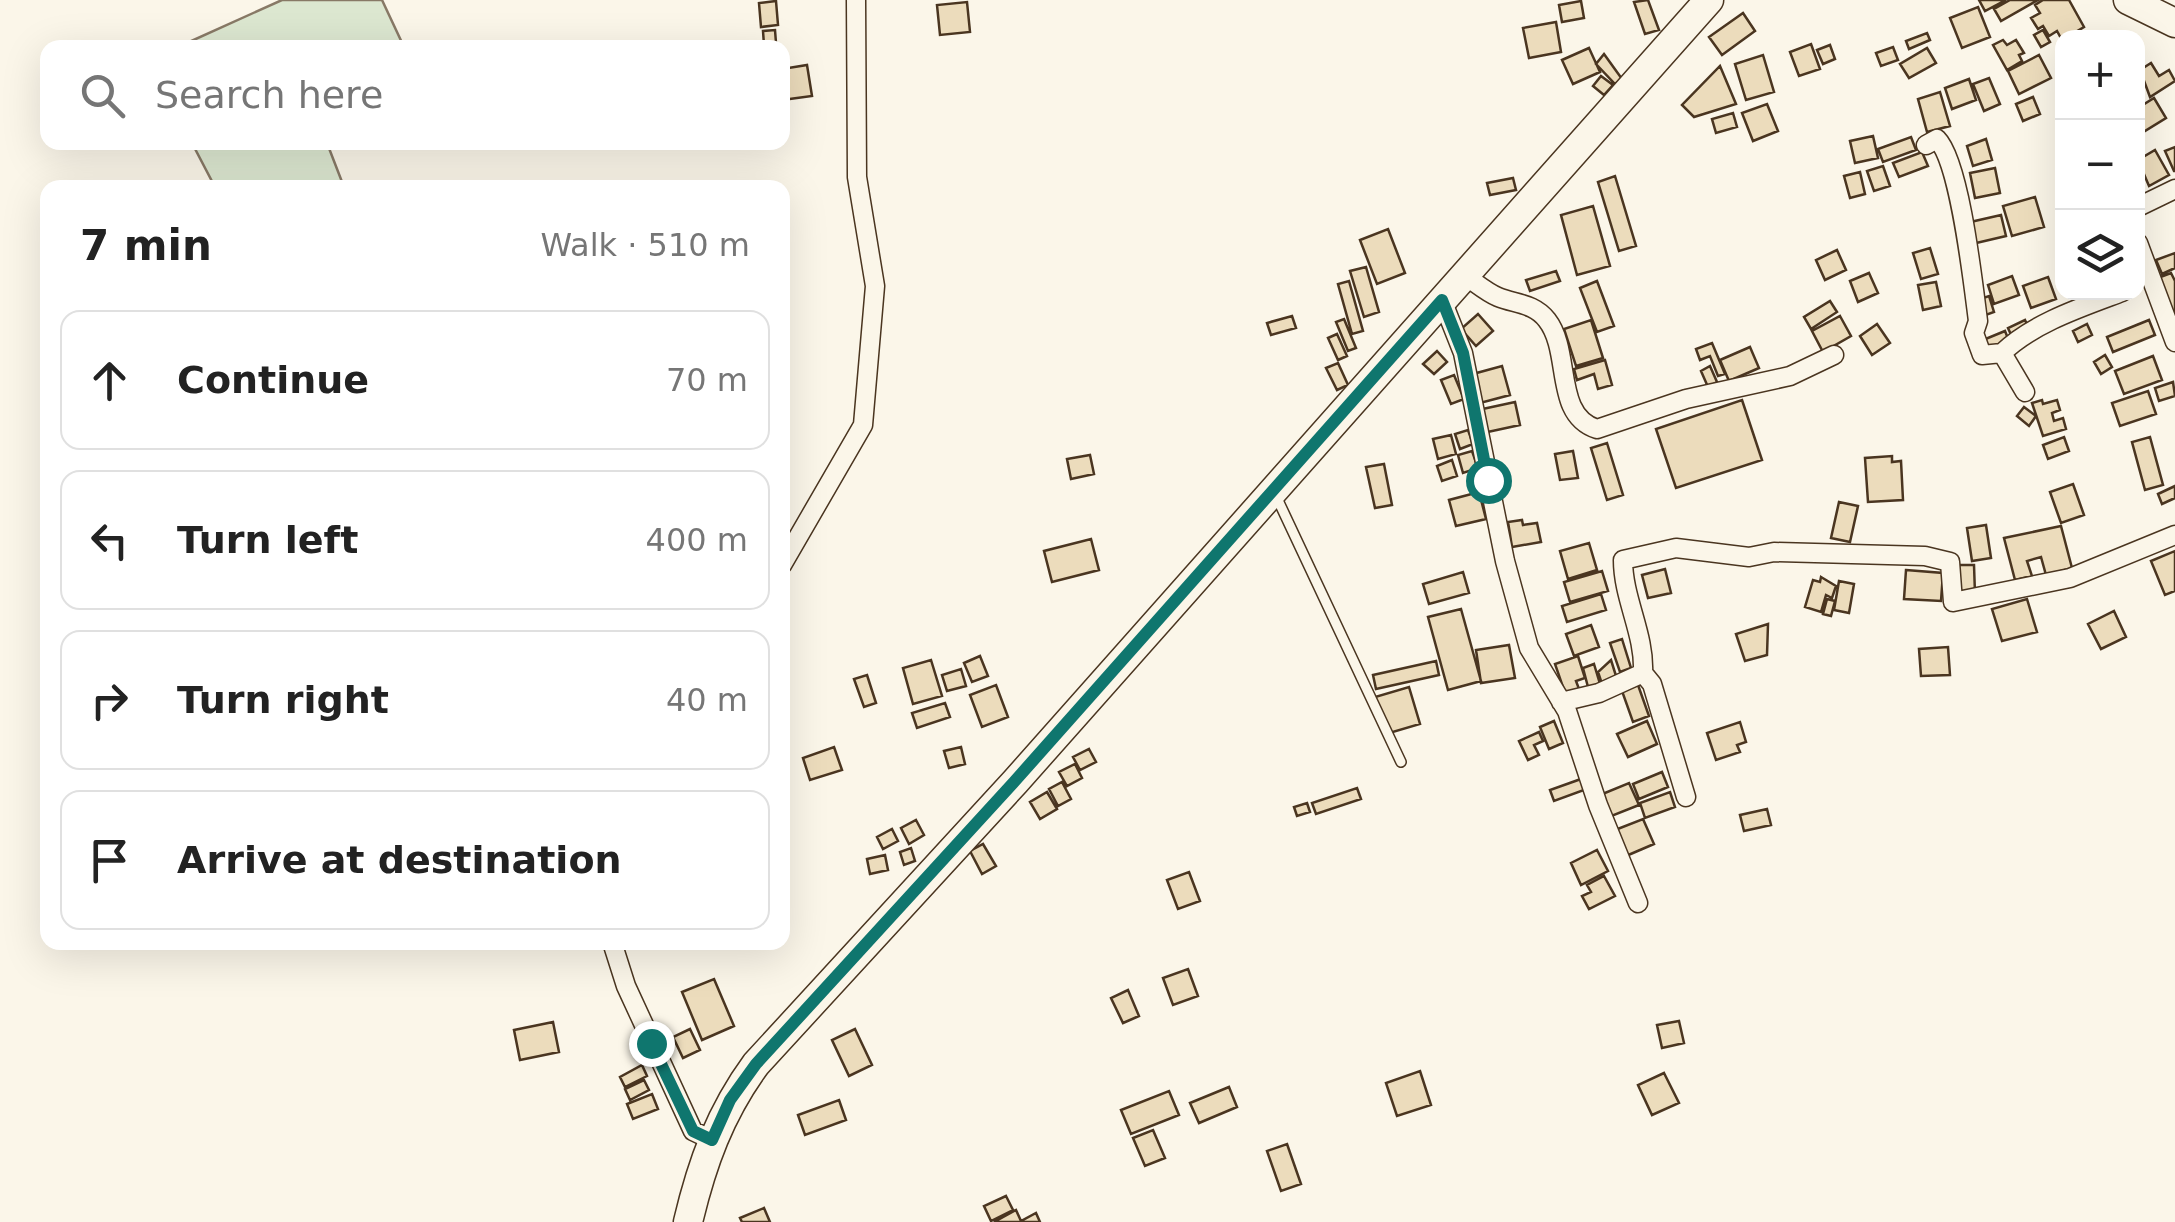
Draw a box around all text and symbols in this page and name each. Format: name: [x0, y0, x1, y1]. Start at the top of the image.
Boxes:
map controls: [2055, 30, 2145, 300]
button: +: [2055, 30, 2145, 120]
search box: [40, 40, 790, 150]
icon: search: [75, 68, 130, 123]
text: Search here: [155, 73, 383, 117]
button: −: [2055, 120, 2145, 210]
button: layers: [2055, 210, 2145, 300]
text: 7 min: [80, 221, 212, 270]
text: Walk · 510 m: [540, 226, 750, 264]
icon: ahead: [82, 353, 137, 408]
text: Continue: [177, 358, 369, 402]
text: 70 m: [666, 361, 748, 399]
route start: [1466, 458, 1512, 504]
icon: left: [82, 513, 137, 568]
text: Turn left: [177, 518, 358, 562]
text: 400 m: [646, 521, 748, 559]
icon: right: [82, 673, 137, 728]
text: Turn right: [177, 678, 389, 722]
text: 40 m: [666, 681, 748, 719]
icon: arrive: [82, 833, 137, 888]
text: Arrive at destination: [177, 838, 622, 882]
route end: [629, 1021, 675, 1067]

